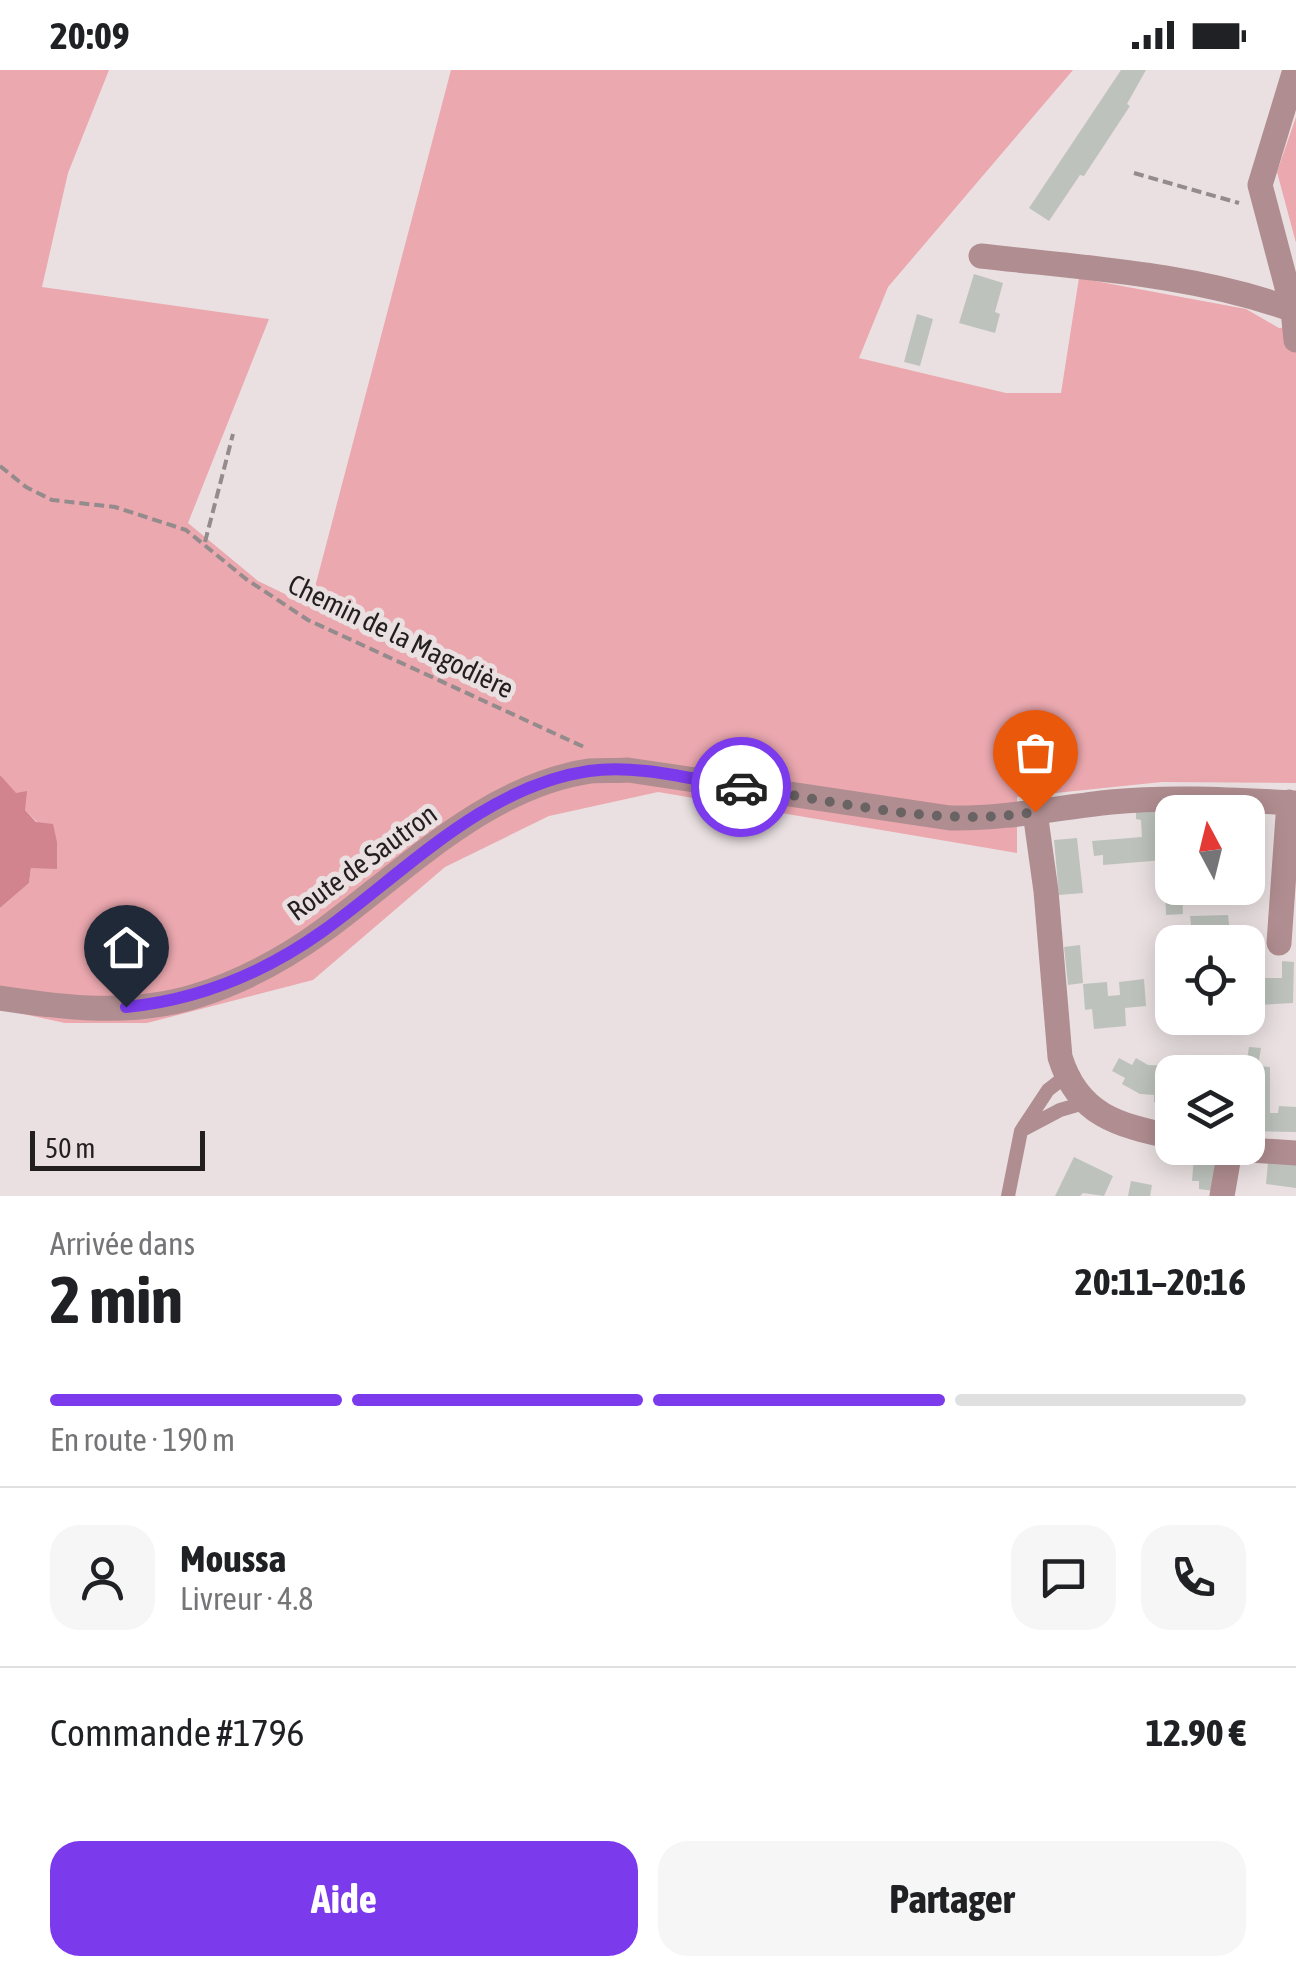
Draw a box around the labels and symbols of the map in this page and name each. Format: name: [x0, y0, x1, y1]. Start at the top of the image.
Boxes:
street label: Chemin de la Magodière: [283, 568, 519, 704]
pin: [993, 710, 1078, 813]
courier: [691, 737, 791, 837]
north arrow: [1155, 795, 1265, 905]
street label: Route de Sautron: [281, 797, 443, 927]
pin: [84, 905, 169, 1008]
scale bar: [30, 1126, 205, 1170]

